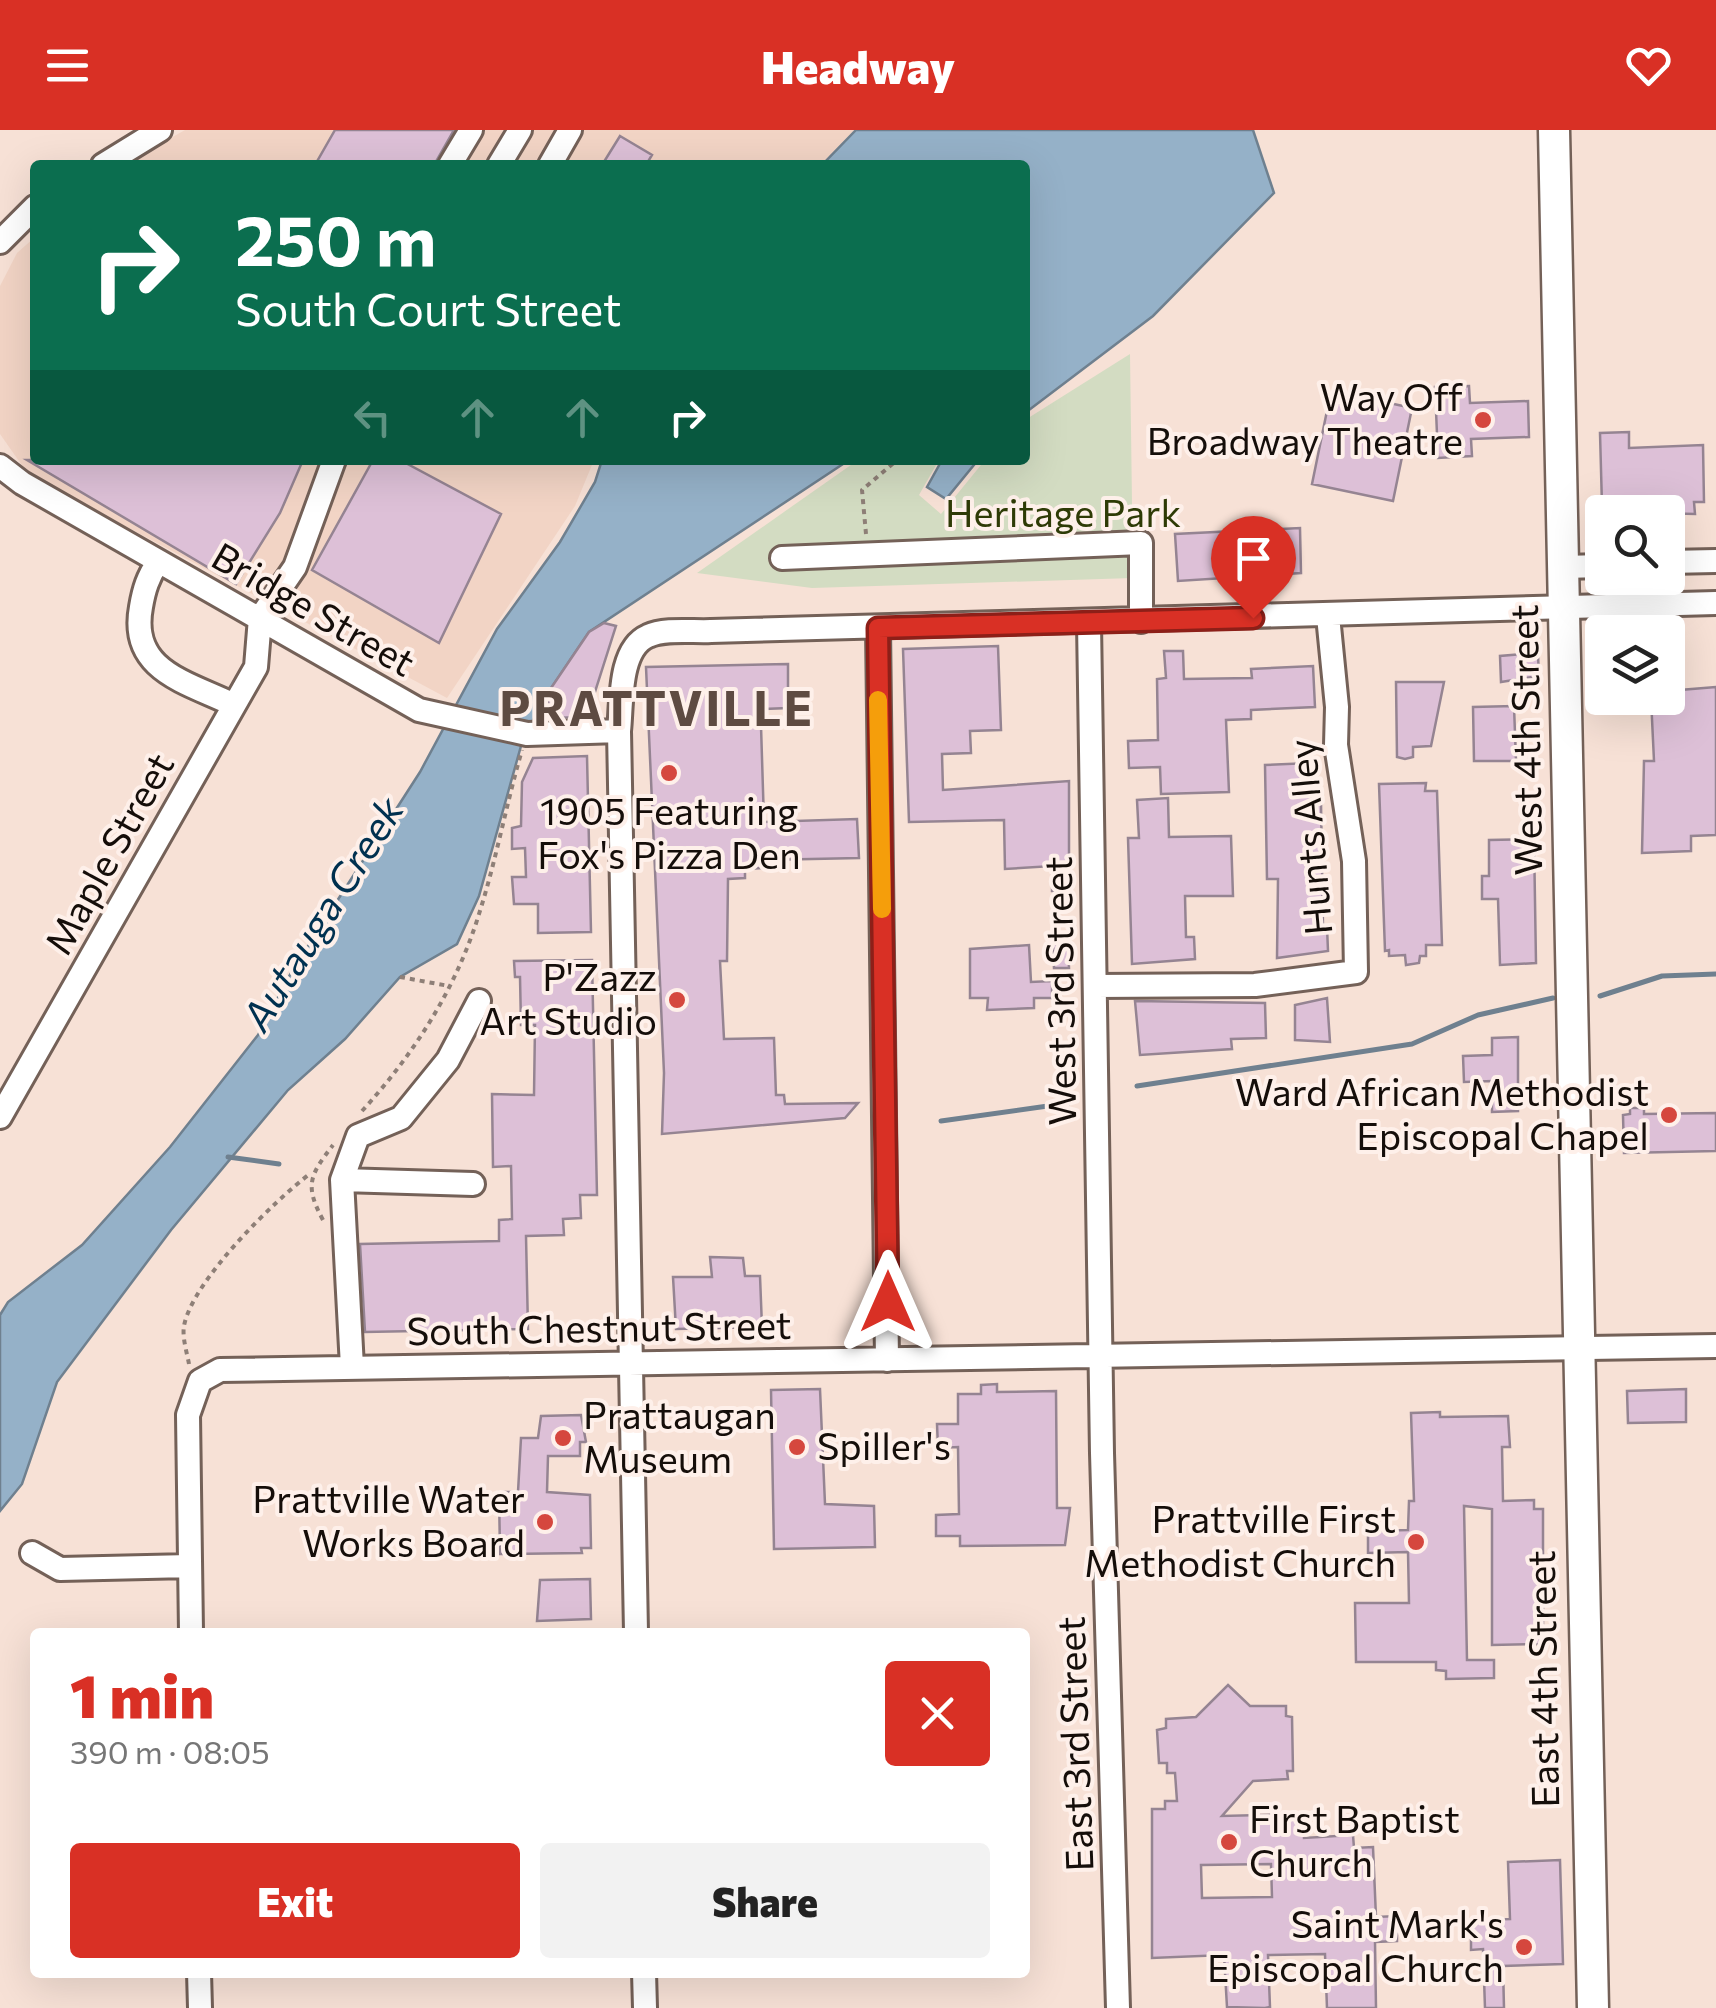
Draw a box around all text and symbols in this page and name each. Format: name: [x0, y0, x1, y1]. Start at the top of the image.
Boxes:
icon: menu: [40, 38, 95, 93]
text: Headway: [761, 38, 955, 93]
icon: heart: [1621, 38, 1676, 93]
text: 250 m: [235, 195, 437, 280]
icon: right: [70, 200, 200, 330]
text: South Court Street: [235, 280, 621, 335]
place label: Way Off Broadway Theatre: [1147, 372, 1463, 463]
icon: left: [345, 390, 400, 445]
icon: ahead: [450, 390, 505, 445]
icon: ahead: [555, 390, 610, 445]
icon: right: [660, 390, 715, 445]
marker: Way Off Broadway Theatre: [1472, 409, 1494, 431]
park label: Heritage Park: [945, 488, 1181, 535]
map controls: [1585, 495, 1685, 715]
button: search: [1585, 495, 1685, 595]
pin: [1211, 516, 1296, 619]
street label: Bridge Street: [204, 531, 424, 685]
icon: arrive: [1226, 531, 1281, 586]
street label: West 4th Street: [1499, 604, 1550, 876]
button: layers: [1585, 615, 1685, 715]
district label: PRATTVILLE: [499, 677, 815, 736]
street label: Hunts Alley: [1277, 737, 1340, 937]
street label: Maple Street: [33, 744, 182, 962]
marker: 1905 Featuring Fox's Pizza Den: [658, 762, 680, 784]
water label: Autauga Creek: [229, 786, 413, 1039]
place label: 1905 Featuring Fox's Pizza Den: [537, 786, 801, 877]
street label: West 3rd Street: [1033, 856, 1084, 1126]
place label: P'Zazz Art Studio: [480, 952, 657, 1043]
marker: P'Zazz Art Studio: [666, 989, 688, 1011]
place label: Ward African Methodist Episcopal Chapel: [1235, 1067, 1649, 1158]
marker: Ward African Methodist Episcopal Chapel: [1658, 1104, 1680, 1126]
position arrow: [836, 1250, 940, 1354]
street label: South Chestnut Street: [406, 1300, 792, 1353]
place label: Prattaugan Museum: [583, 1390, 776, 1481]
place label: Spiller's: [817, 1421, 951, 1468]
marker: Prattaugan Museum: [552, 1427, 574, 1449]
marker: Spiller's: [786, 1436, 808, 1458]
place label: Prattville Water Works Board: [252, 1474, 525, 1565]
place label: Prattville First Methodist Church: [1084, 1494, 1396, 1585]
marker: Prattville Water Works Board: [534, 1511, 556, 1533]
marker: Prattville First Methodist Church: [1405, 1531, 1427, 1553]
street label: East 4th Street: [1516, 1550, 1567, 1808]
street label: East 3rd Street: [1046, 1616, 1101, 1872]
text: 1 min: [70, 1657, 214, 1730]
button: close: [885, 1661, 990, 1766]
text: 390 m · 08:05: [70, 1731, 270, 1771]
place label: First Baptist Church: [1249, 1794, 1460, 1885]
marker: First Baptist Church: [1218, 1831, 1240, 1853]
button: Exit: [70, 1843, 520, 1958]
button: Share: [540, 1843, 990, 1958]
place label: Saint Mark's Episcopal Church: [1207, 1899, 1504, 1990]
marker: Saint Mark's Episcopal Church: [1513, 1936, 1535, 1958]

